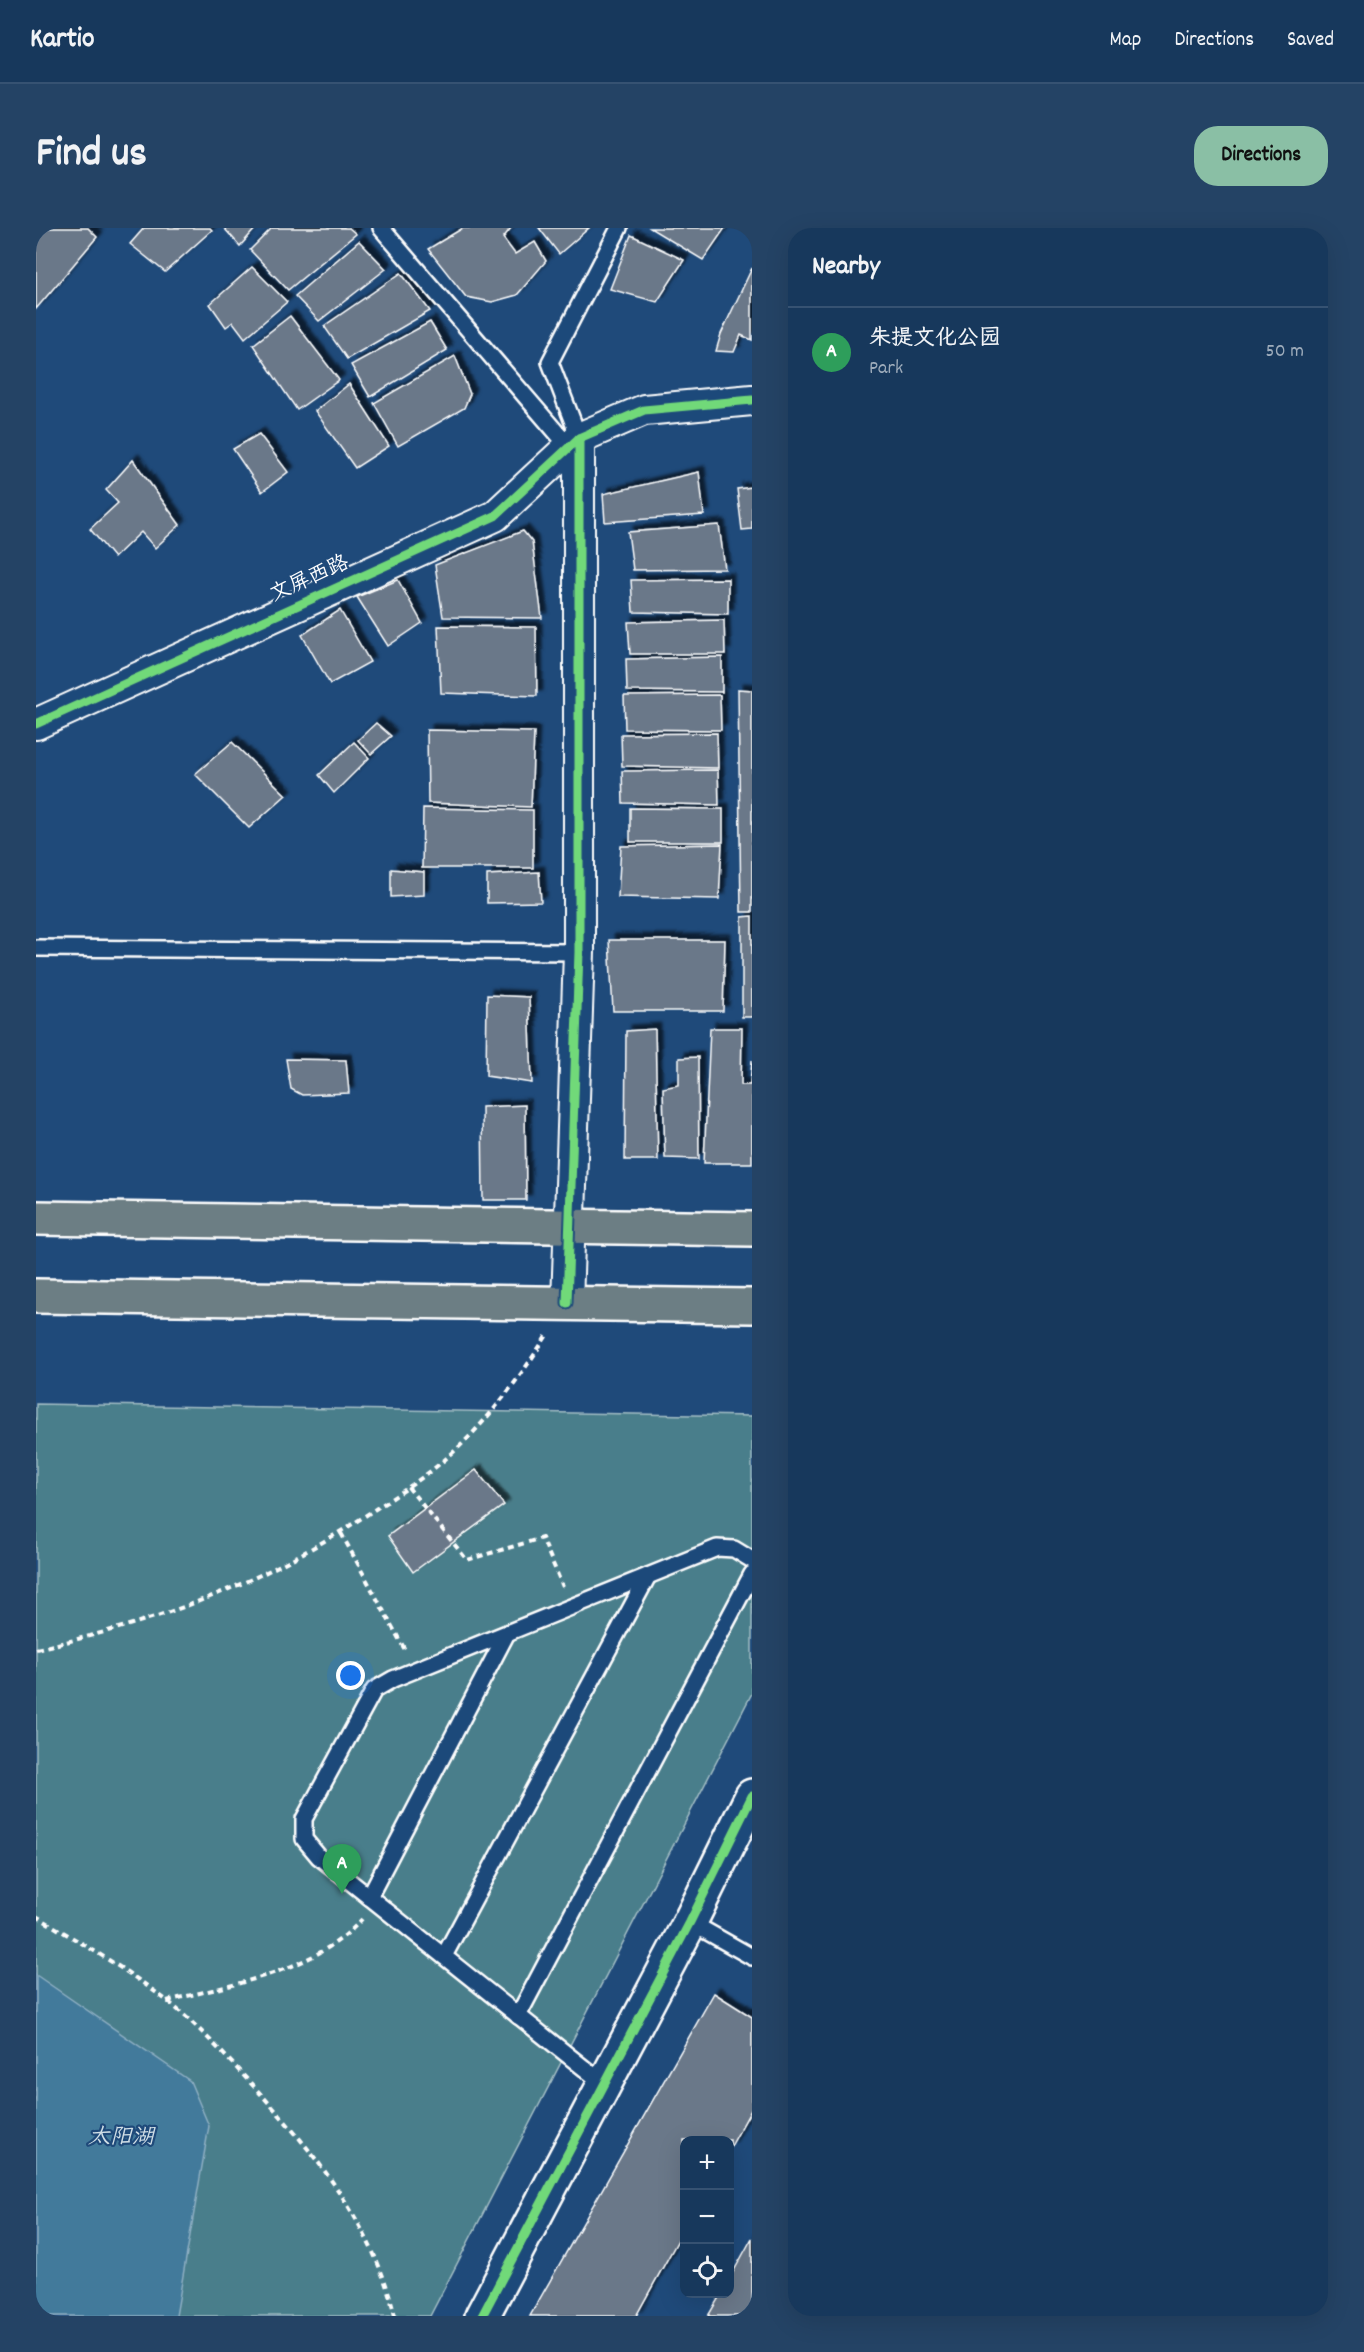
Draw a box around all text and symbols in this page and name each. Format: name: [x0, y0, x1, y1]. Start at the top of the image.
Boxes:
text: Kartio: [30, 21, 94, 61]
text: Map: [1110, 26, 1141, 56]
text: Directions: [1174, 26, 1254, 56]
text: Saved: [1287, 26, 1334, 56]
text: Find us: [36, 126, 147, 186]
button: Directions: [1194, 126, 1328, 186]
text: Nearby: [812, 249, 880, 286]
text: 朱提文化公园: [869, 324, 1001, 355]
text: A: [826, 338, 837, 366]
text: 50 m: [1266, 338, 1304, 366]
text: Park: [869, 355, 903, 383]
street label: 文屏西路: [266, 549, 354, 611]
your location: [336, 1661, 365, 1690]
pin: A: [322, 1844, 362, 1894]
water label: 太阳湖: [88, 2123, 156, 2154]
map controls: [680, 2136, 734, 2298]
button: +: [680, 2136, 734, 2190]
button: −: [680, 2190, 734, 2244]
button: locate: [680, 2244, 734, 2298]

